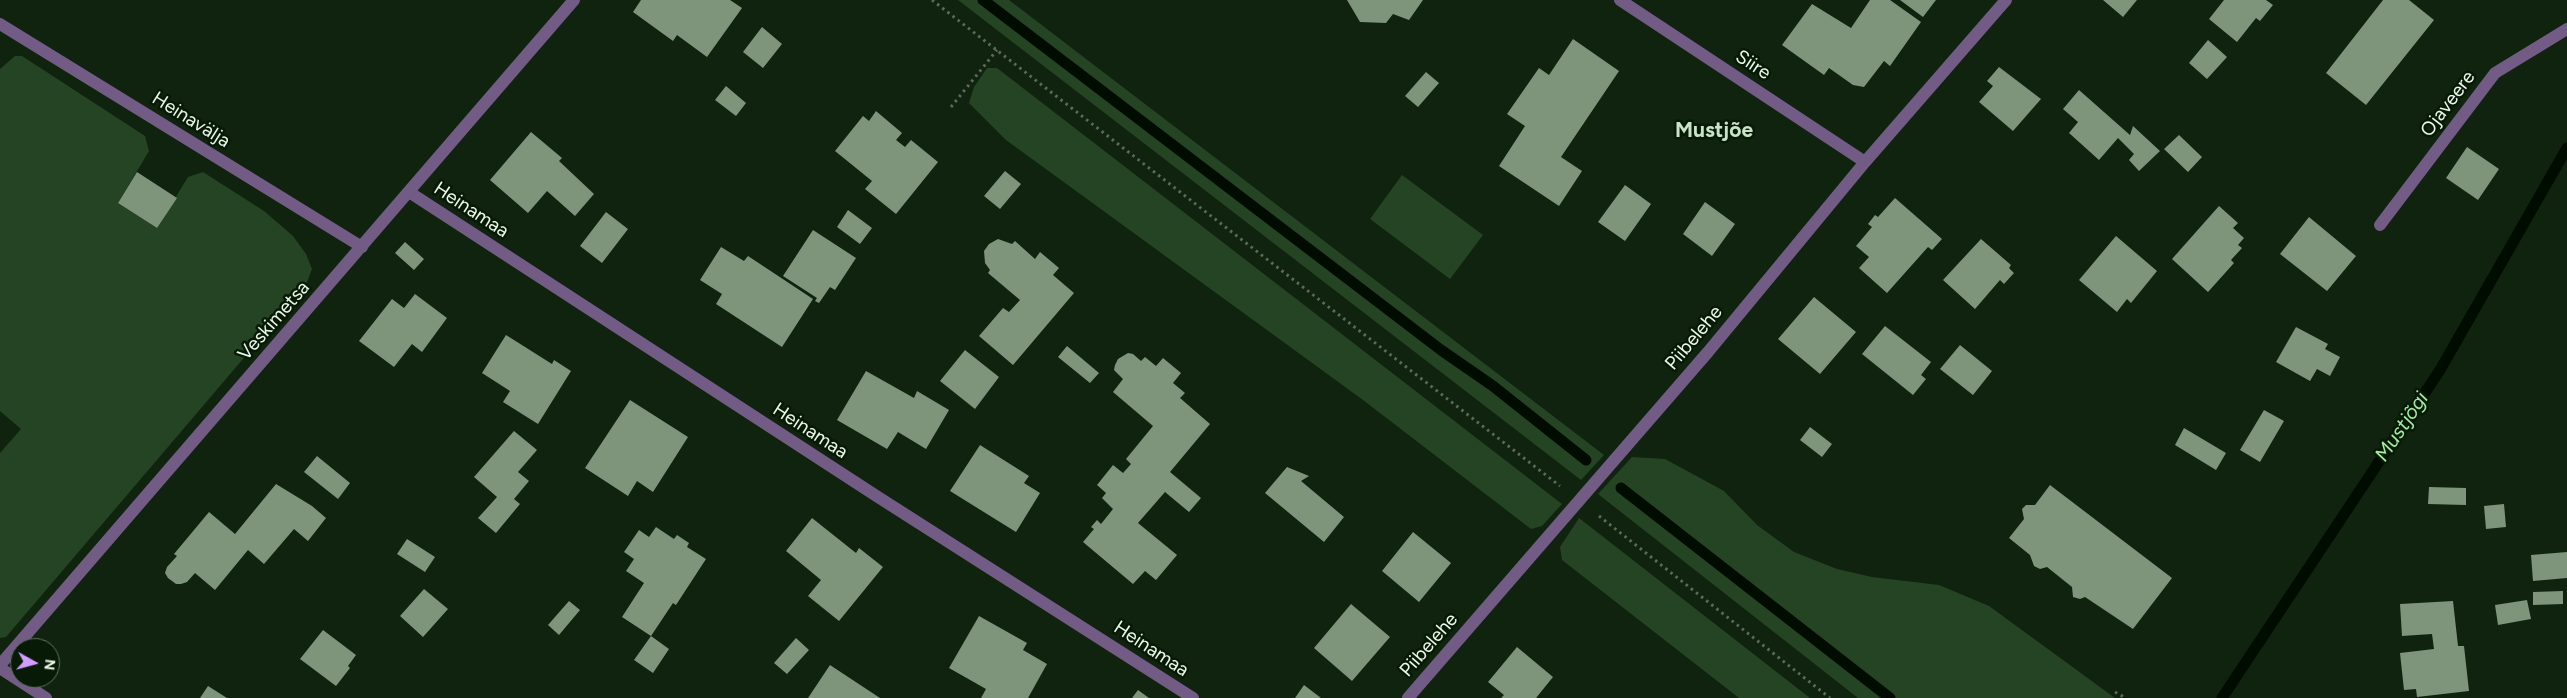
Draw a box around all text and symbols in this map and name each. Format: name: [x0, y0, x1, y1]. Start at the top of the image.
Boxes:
street label: Siire: [1731, 45, 1775, 85]
street label: Ojaveere: [2416, 67, 2480, 141]
street label: Heinavälja: [148, 87, 234, 153]
district label: Mustjõe: [1675, 118, 1753, 144]
street label: Heinamaa: [429, 177, 513, 243]
street label: Veskimetsa: [233, 277, 315, 365]
street label: Piibelehe: [1661, 301, 1727, 375]
water label: Mustjõgi: [2370, 388, 2434, 466]
street label: Heinamaa: [768, 398, 852, 464]
street label: Piibelehe: [1395, 609, 1463, 681]
street label: Heinamaa: [1109, 616, 1193, 682]
north arrow: [10, 638, 60, 688]
text: N: [40, 658, 58, 671]

